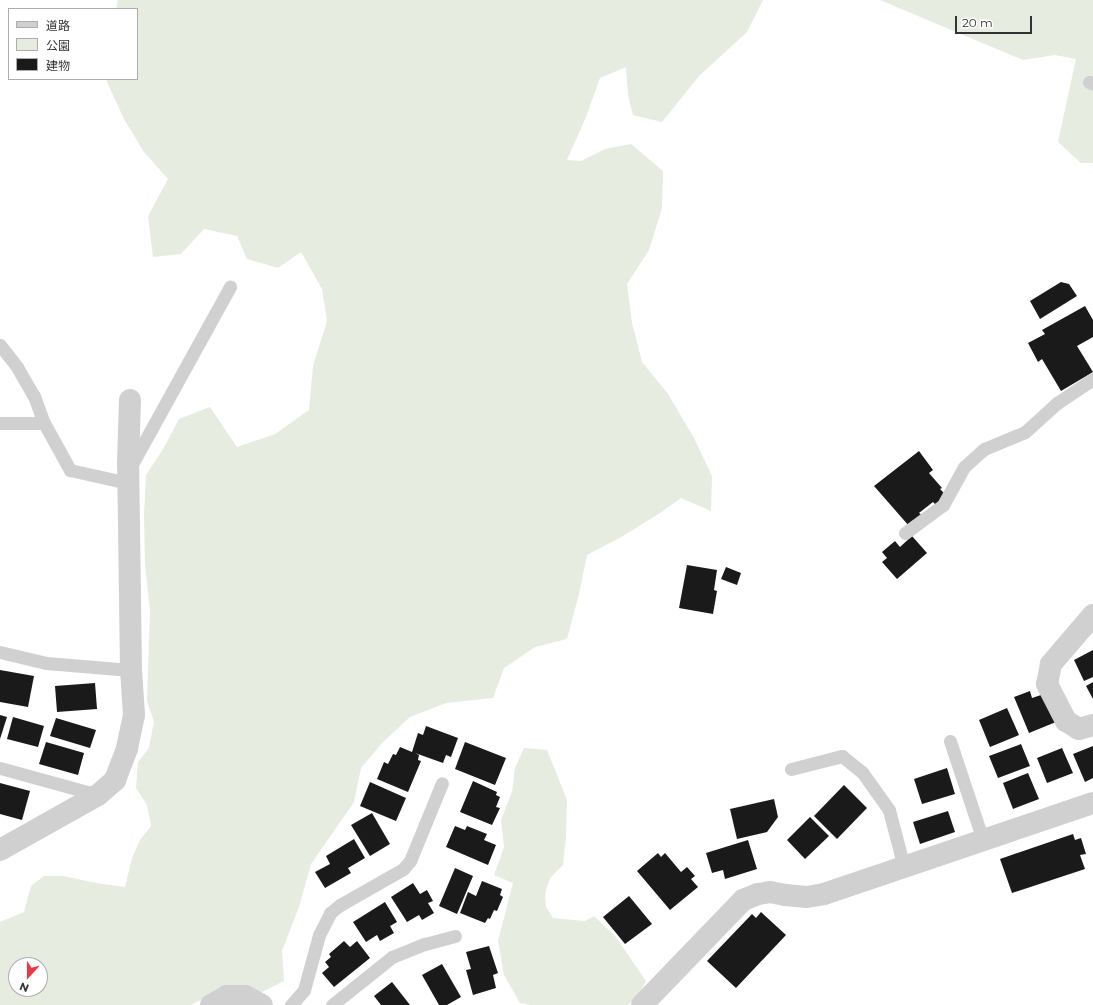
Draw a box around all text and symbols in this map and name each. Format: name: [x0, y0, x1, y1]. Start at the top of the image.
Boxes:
legend: [8, 8, 138, 80]
scale bar: [957, 8, 1034, 34]
text: 20 m: [962, 15, 993, 30]
text: 道路: [46, 18, 70, 33]
text: 公園: [46, 38, 70, 53]
text: 建物: [46, 58, 70, 73]
north arrow: [8, 957, 48, 997]
text: N: [17, 979, 31, 995]

